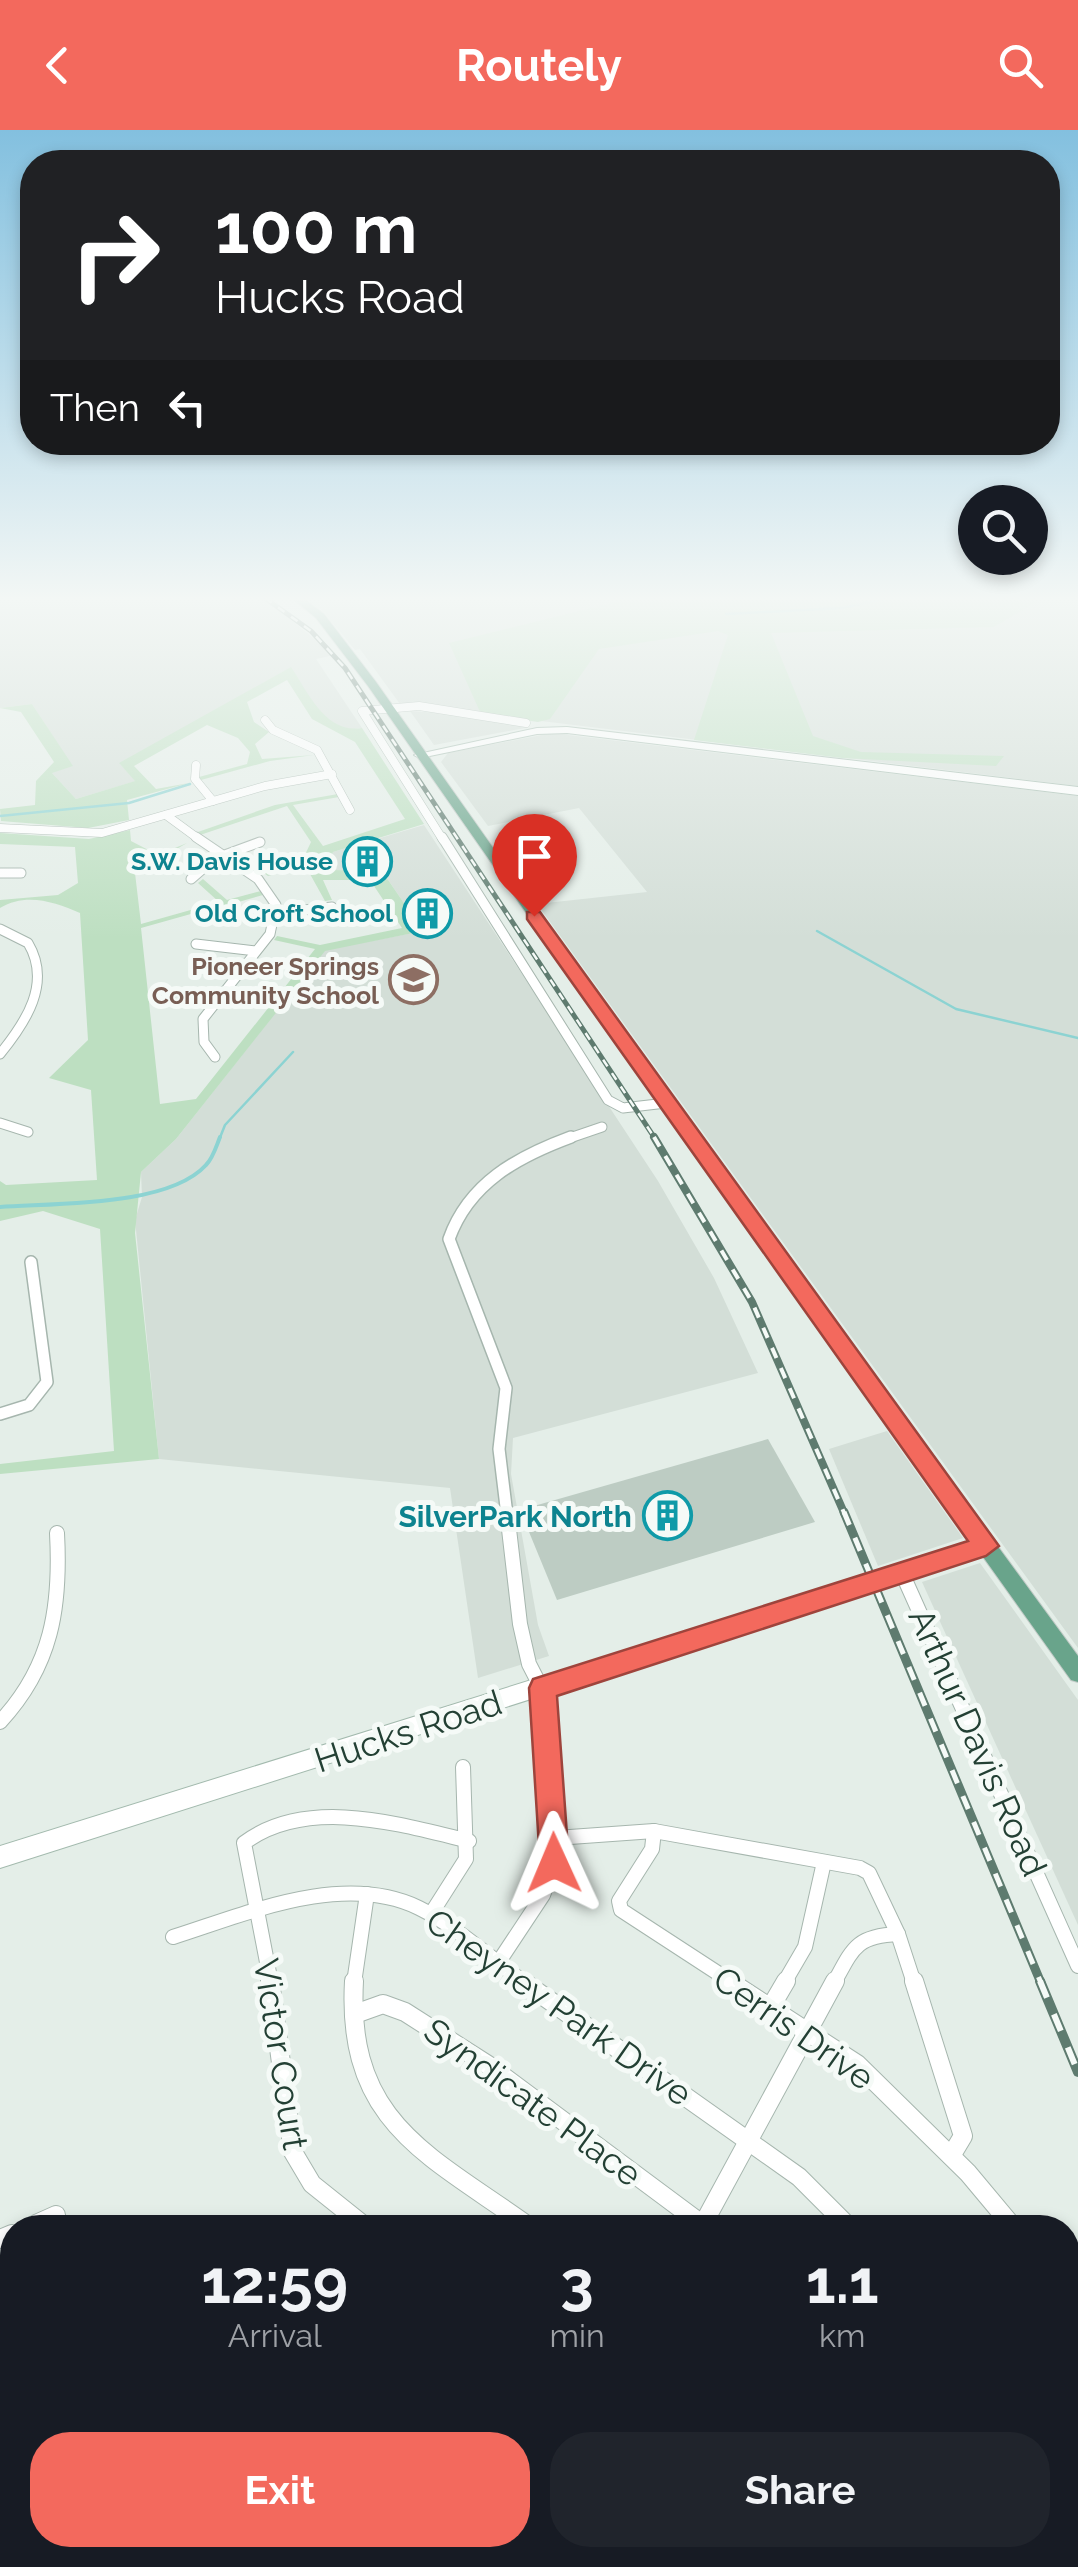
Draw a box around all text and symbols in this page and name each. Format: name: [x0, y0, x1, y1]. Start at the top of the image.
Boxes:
icon: back: [30, 38, 85, 93]
icon: search: [993, 38, 1048, 93]
text: Routely: [456, 39, 622, 92]
text: 100 m: [215, 187, 418, 269]
icon: right: [50, 190, 180, 320]
text: Hucks Road: [215, 271, 465, 324]
icon: left: [160, 380, 215, 435]
text: Then: [50, 385, 140, 430]
map controls: [958, 485, 1048, 575]
button: search: [958, 485, 1048, 575]
pin: [492, 814, 577, 917]
icon: arrive: [507, 829, 562, 884]
building icon: S.W. Davis House: [342, 835, 394, 887]
place label: S.W. Davis House: [131, 846, 333, 876]
building icon: Old Croft School: [402, 887, 454, 939]
place label: Old Croft School: [195, 898, 393, 928]
place label: Pioneer Springs Community School: [152, 951, 379, 1010]
school or university icon: Pioneer Springs Community School: [388, 954, 440, 1006]
building icon: SilverPark North: [641, 1490, 693, 1542]
place label: SilverPark North: [398, 1499, 632, 1534]
street label: Arthur Davis Road: [901, 1602, 1055, 1882]
street label: Hucks Road: [309, 1682, 507, 1780]
position arrow: [502, 1811, 606, 1915]
street label: Cheyney Park Drive: [418, 1900, 700, 2114]
street label: Victor Court: [246, 1956, 316, 2153]
street label: Cerris Drive: [706, 1958, 882, 2098]
street label: Syndicate Place: [416, 2009, 650, 2195]
text: 12:59: [201, 2247, 348, 2317]
text: 3: [560, 2247, 594, 2317]
text: 1.1: [806, 2247, 879, 2317]
text: Arrival: [228, 2317, 322, 2354]
text: min: [550, 2317, 605, 2354]
text: km: [819, 2317, 865, 2354]
button: Exit: [30, 2432, 530, 2547]
button: Share: [550, 2432, 1050, 2547]

